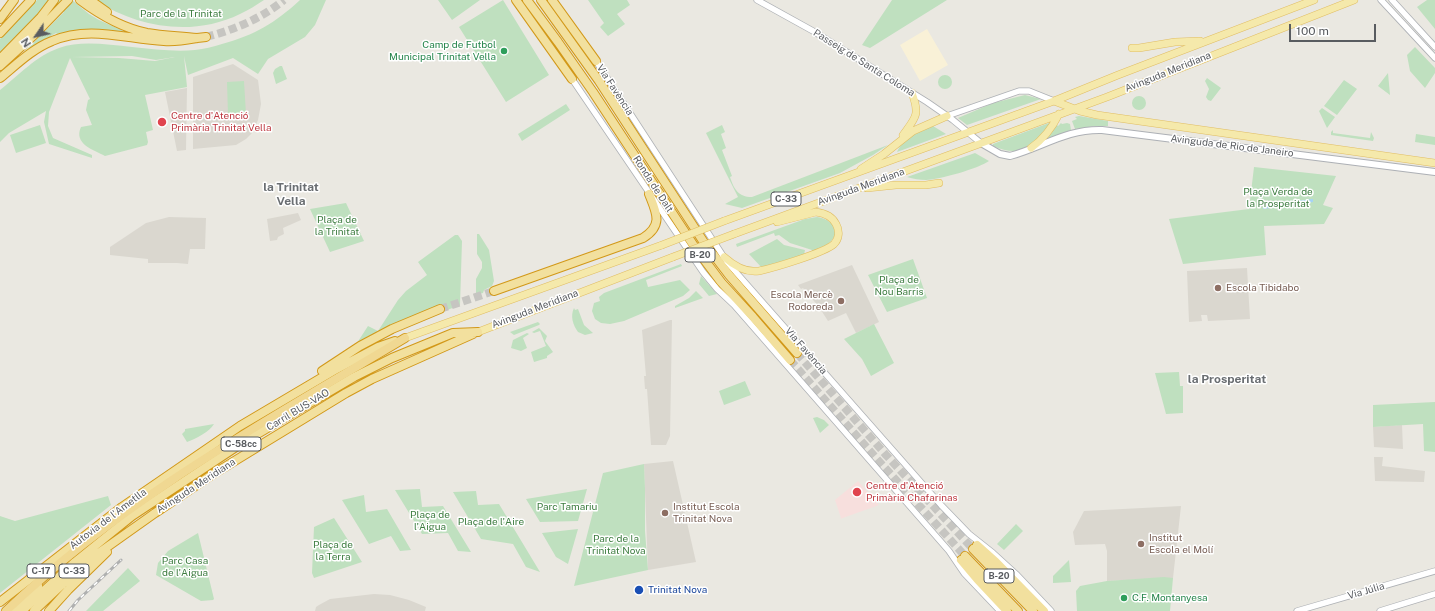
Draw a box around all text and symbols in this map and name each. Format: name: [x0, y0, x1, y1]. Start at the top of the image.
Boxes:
park label: Parc de la Trinitat: [140, 8, 222, 20]
north arrow: [16, 16, 56, 56]
scale bar: [1291, 16, 1378, 42]
text: 100 m: [1296, 24, 1329, 38]
street label: Passeig de Santa Coloma: [811, 27, 917, 99]
text: N: [19, 36, 33, 50]
place label: Camp de Futbol Municipal Trinitat Vella: [389, 39, 496, 62]
marker: Camp de Futbol Municipal Trinitat Vella: [499, 46, 509, 56]
street label: Avinguda Meridiana: [1123, 49, 1213, 95]
street label: Via Favència: [594, 62, 636, 118]
place label: Centre d'Atenció Primària Trinitat Vella: [171, 110, 271, 134]
marker: Centre d'Atenció Primària Trinitat Vella: [156, 116, 168, 128]
street label: Avinguda de Rio de Janeiro: [1170, 132, 1294, 160]
street label: Ronda de Dalt: [630, 153, 676, 215]
street label: Avinguda Meridiana: [816, 166, 906, 208]
district label: la Trinitat Vella: [263, 180, 319, 208]
park label: Plaça Verda de la Prosperitat: [1243, 186, 1313, 210]
road number: C-33: [771, 192, 801, 206]
park label: Plaça de la Trinitat: [315, 214, 359, 238]
road number: B-20: [685, 248, 715, 262]
park label: Plaça de Nou Barris: [875, 274, 923, 298]
place label: Escola Tibidabo: [1226, 282, 1299, 294]
marker: Escola Tibidabo: [1213, 283, 1223, 293]
street label: Avinguda Meridiana: [490, 287, 580, 331]
place label: Escola Mercè Rodoreda: [770, 289, 833, 312]
marker: Escola Mercè Rodoreda: [836, 296, 846, 306]
street label: Via Favència: [782, 325, 830, 377]
district label: la Prosperitat: [1188, 372, 1266, 386]
street label: Carril BUS-VAO: [264, 387, 332, 433]
road number: C-58cc: [221, 437, 261, 451]
street label: Avinguda Meridiana: [154, 456, 238, 516]
place label: Centre d'Atenció Primària Chafarinas: [866, 480, 958, 504]
street label: Autovia de l'Ametlla: [67, 486, 149, 552]
marker: Centre d'Atenció Primària Chafarinas: [851, 486, 863, 498]
park label: Parc Tamariu: [537, 501, 597, 513]
place label: Institut Escola Trinitat Nova: [673, 501, 740, 524]
marker: Institut Escola Trinitat Nova: [660, 508, 670, 518]
park label: Plaça de l'Aigua: [410, 509, 450, 532]
park label: Plaça de l'Aire: [458, 516, 524, 528]
place label: Institut Escola el Molí: [1149, 532, 1213, 556]
park label: Parc de la Trinitat Nova: [586, 533, 646, 556]
park label: Plaça de la Terra: [313, 539, 353, 562]
marker: Institut Escola el Molí: [1136, 539, 1146, 549]
park label: Parc Casa de l'Aigua: [162, 555, 208, 578]
road number: C-17: [27, 564, 55, 578]
road number: C-33: [59, 564, 89, 578]
road number: B-20: [984, 569, 1014, 583]
street label: Via Júlia: [1346, 580, 1386, 602]
marker: Trinitat Nova: [633, 584, 645, 596]
place label: Trinitat Nova: [648, 584, 707, 596]
place label: C.F. Montanyesa: [1132, 592, 1208, 604]
marker: C.F. Montanyesa: [1119, 593, 1129, 603]

